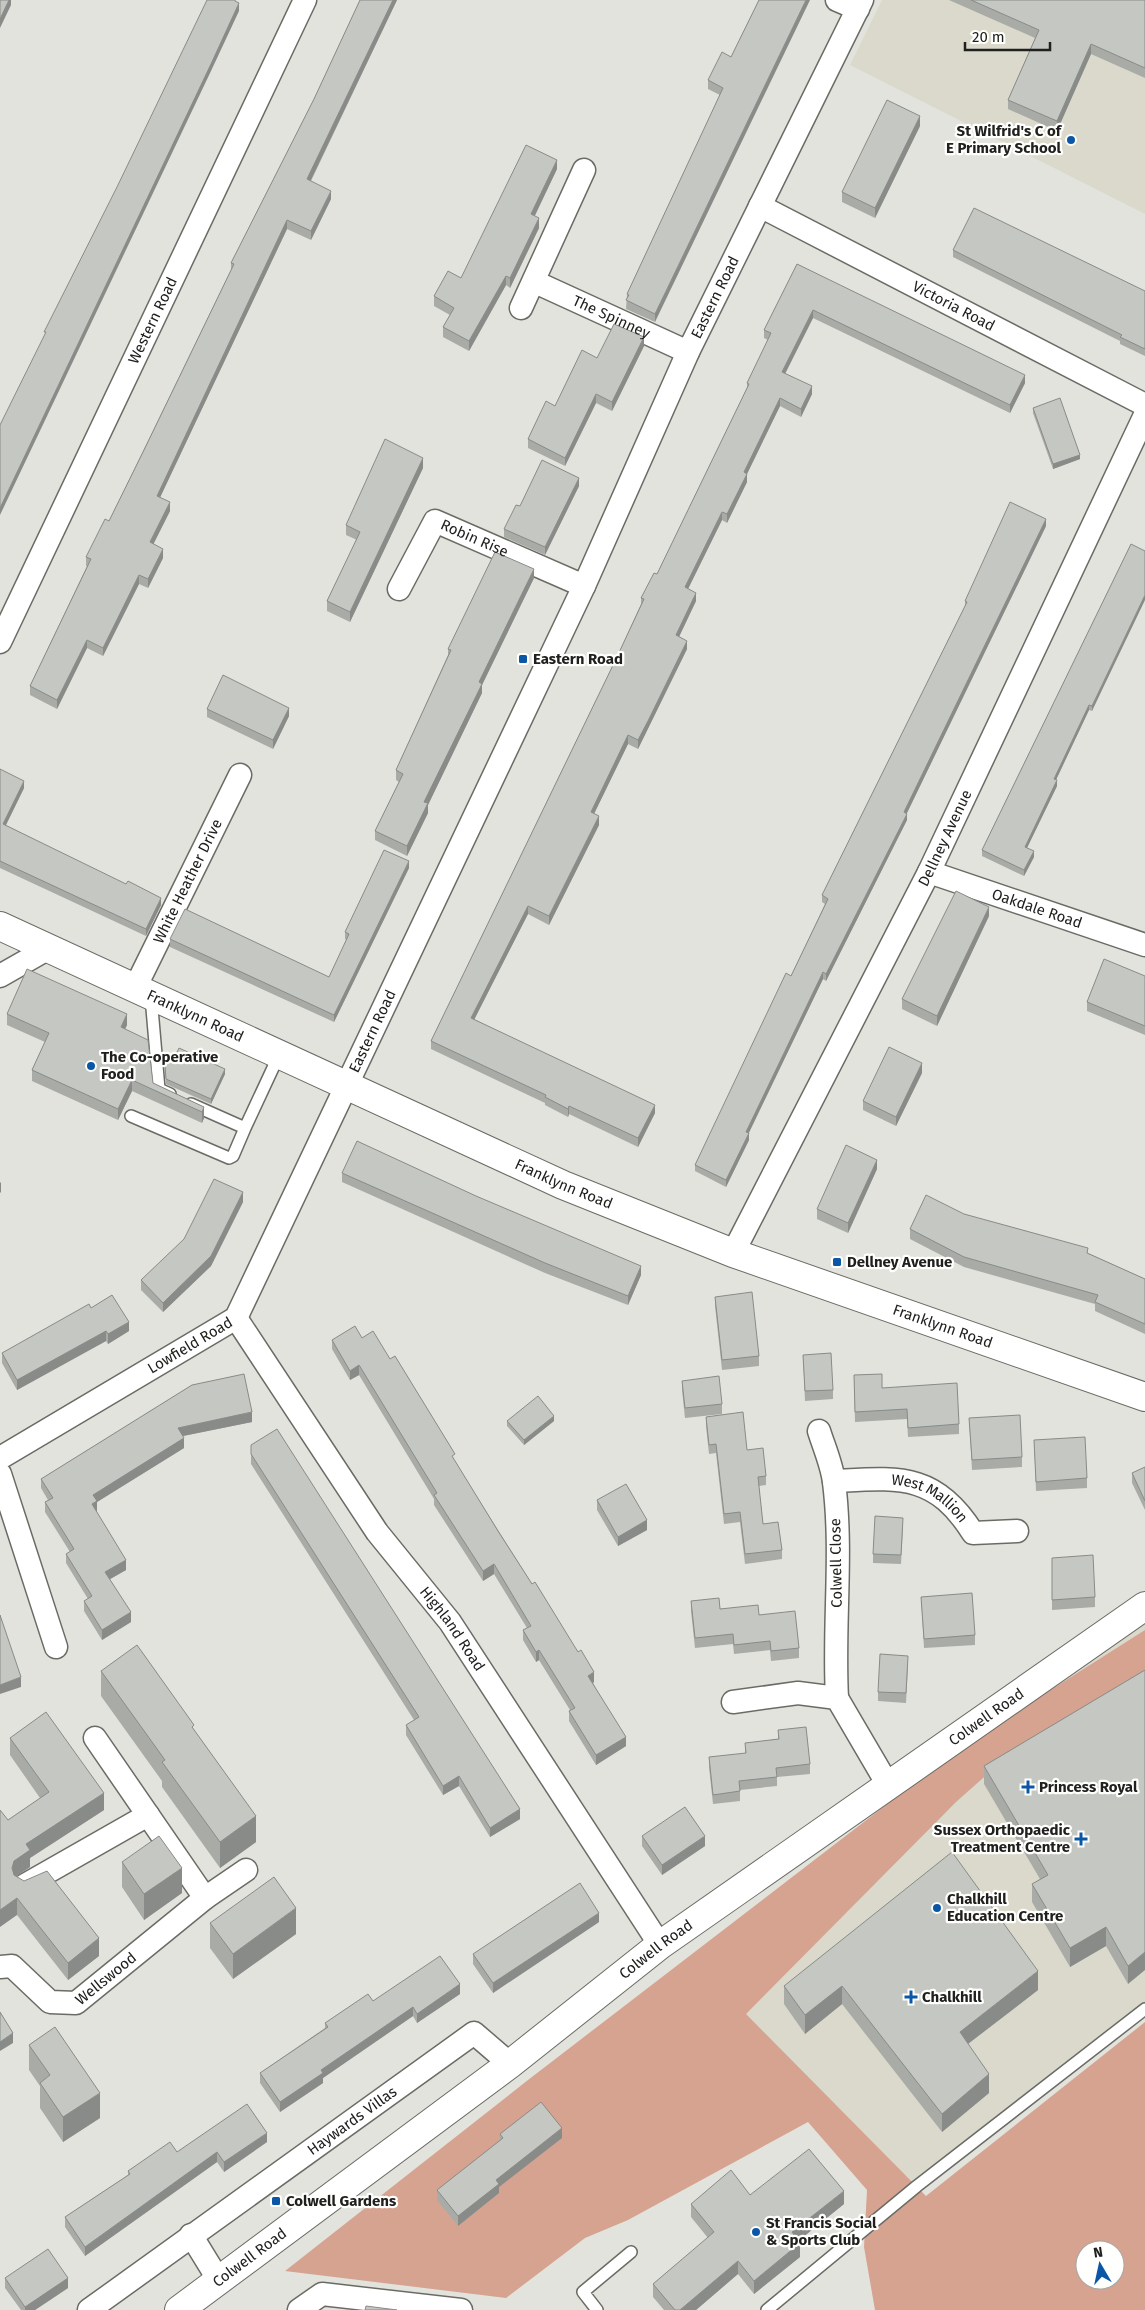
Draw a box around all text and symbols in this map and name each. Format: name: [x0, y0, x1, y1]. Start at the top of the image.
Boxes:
scale bar: [965, 20, 1050, 52]
text: 20 m: [972, 28, 1005, 46]
place label: St Wilfrid's C of E Primary School: [946, 122, 1063, 157]
marker: St Wilfrid's C of E Primary School: [1065, 134, 1077, 146]
street label: Eastern Road: [687, 253, 743, 341]
street label: Western Road: [124, 274, 181, 367]
street label: Victoria Road: [909, 277, 998, 335]
street label: The Spinney: [570, 291, 654, 343]
street label: Robin Rise: [438, 516, 511, 561]
place label: Eastern Road: [533, 650, 623, 668]
marker: Eastern Road: [517, 653, 529, 665]
street label: Dellney Avenue: [914, 787, 976, 889]
street label: White Heather Drive: [149, 816, 226, 947]
street label: Oakdale Road: [990, 885, 1084, 932]
street label: Franklynn Road: [144, 986, 247, 1046]
street label: Eastern Road: [345, 987, 400, 1075]
place label: The Co-operative Food: [101, 1048, 218, 1083]
marker: The Co-operative Food: [85, 1060, 97, 1072]
street label: Franklynn Road: [512, 1155, 615, 1213]
place label: Dellney Avenue: [847, 1253, 952, 1271]
marker: Dellney Avenue: [831, 1256, 843, 1268]
street label: Franklynn Road: [890, 1301, 995, 1352]
street label: Lowfield Road: [144, 1313, 236, 1377]
street label: West Mallion: [890, 1471, 972, 1526]
street label: Colwell Close: [826, 1518, 846, 1608]
street label: Highland Road: [416, 1583, 489, 1675]
street label: Colwell Road: [945, 1684, 1027, 1749]
place label: Princess Royal: [1039, 1778, 1138, 1796]
marker: Princess Royal: [1021, 1780, 1035, 1794]
place label: Sussex Orthopaedic Treatment Centre: [934, 1821, 1071, 1856]
marker: Sussex Orthopaedic Treatment Centre: [1074, 1832, 1088, 1846]
place label: Chalkhill Education Centre: [947, 1890, 1063, 1925]
marker: Chalkhill Education Centre: [931, 1902, 943, 1914]
street label: Colwell Road: [615, 1916, 696, 1983]
street label: Wellswood: [72, 1948, 140, 2009]
place label: Chalkhill: [922, 1988, 982, 2006]
marker: Chalkhill: [904, 1990, 918, 2004]
street label: Haywards Villas: [304, 2083, 400, 2159]
place label: Colwell Gardens: [286, 2192, 396, 2210]
marker: Colwell Gardens: [270, 2195, 282, 2207]
place label: St Francis Social & Sports Club: [766, 2214, 877, 2249]
street label: Colwell Road: [209, 2224, 290, 2291]
marker: St Francis Social & Sports Club: [750, 2226, 762, 2238]
north arrow: [1075, 2240, 1125, 2290]
text: N: [1092, 2244, 1104, 2262]

